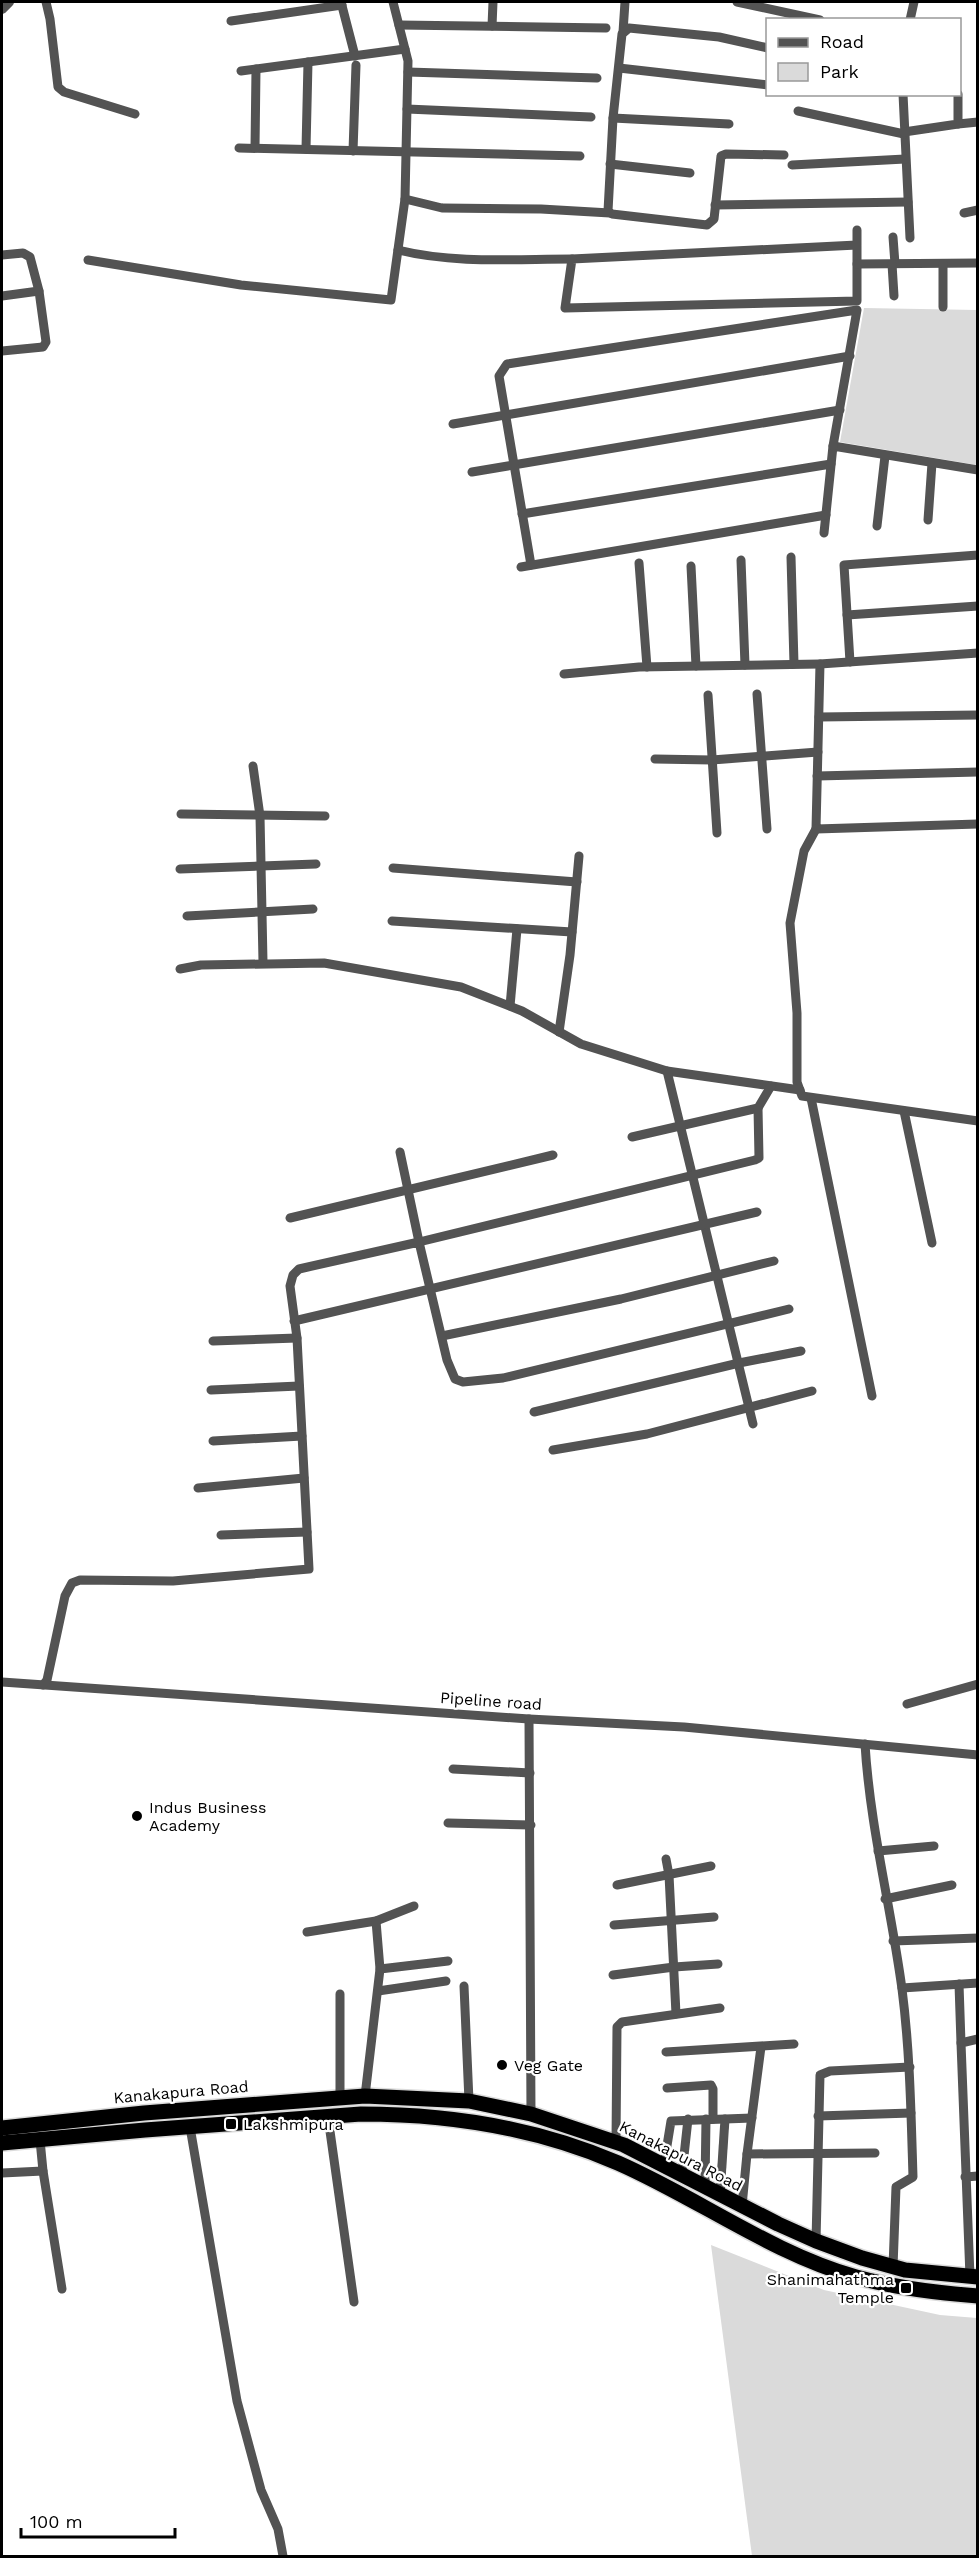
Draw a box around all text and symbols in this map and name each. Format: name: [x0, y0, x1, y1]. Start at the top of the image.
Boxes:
legend: [766, 18, 961, 96]
text: Road: [820, 31, 864, 52]
text: Park: [820, 61, 859, 82]
street label: Pipeline road: [439, 1688, 543, 1714]
place label: Indus Business Academy: [149, 1798, 266, 1835]
marker: Indus Business Academy: [130, 1809, 144, 1823]
place label: Veg Gate: [514, 2056, 583, 2075]
marker: Veg Gate: [495, 2058, 509, 2072]
street label: Kanakapura Road: [113, 2077, 249, 2107]
place label: Lakshmipura: [243, 2115, 344, 2134]
marker: Lakshmipura: [224, 2117, 238, 2131]
street label: Kanakapura Road: [616, 2117, 746, 2195]
place label: Shanimahathma Temple: [767, 2270, 894, 2307]
marker: Shanimahathma Temple: [899, 2281, 913, 2295]
scale bar: [21, 2501, 176, 2539]
text: 100 m: [30, 2511, 83, 2532]

